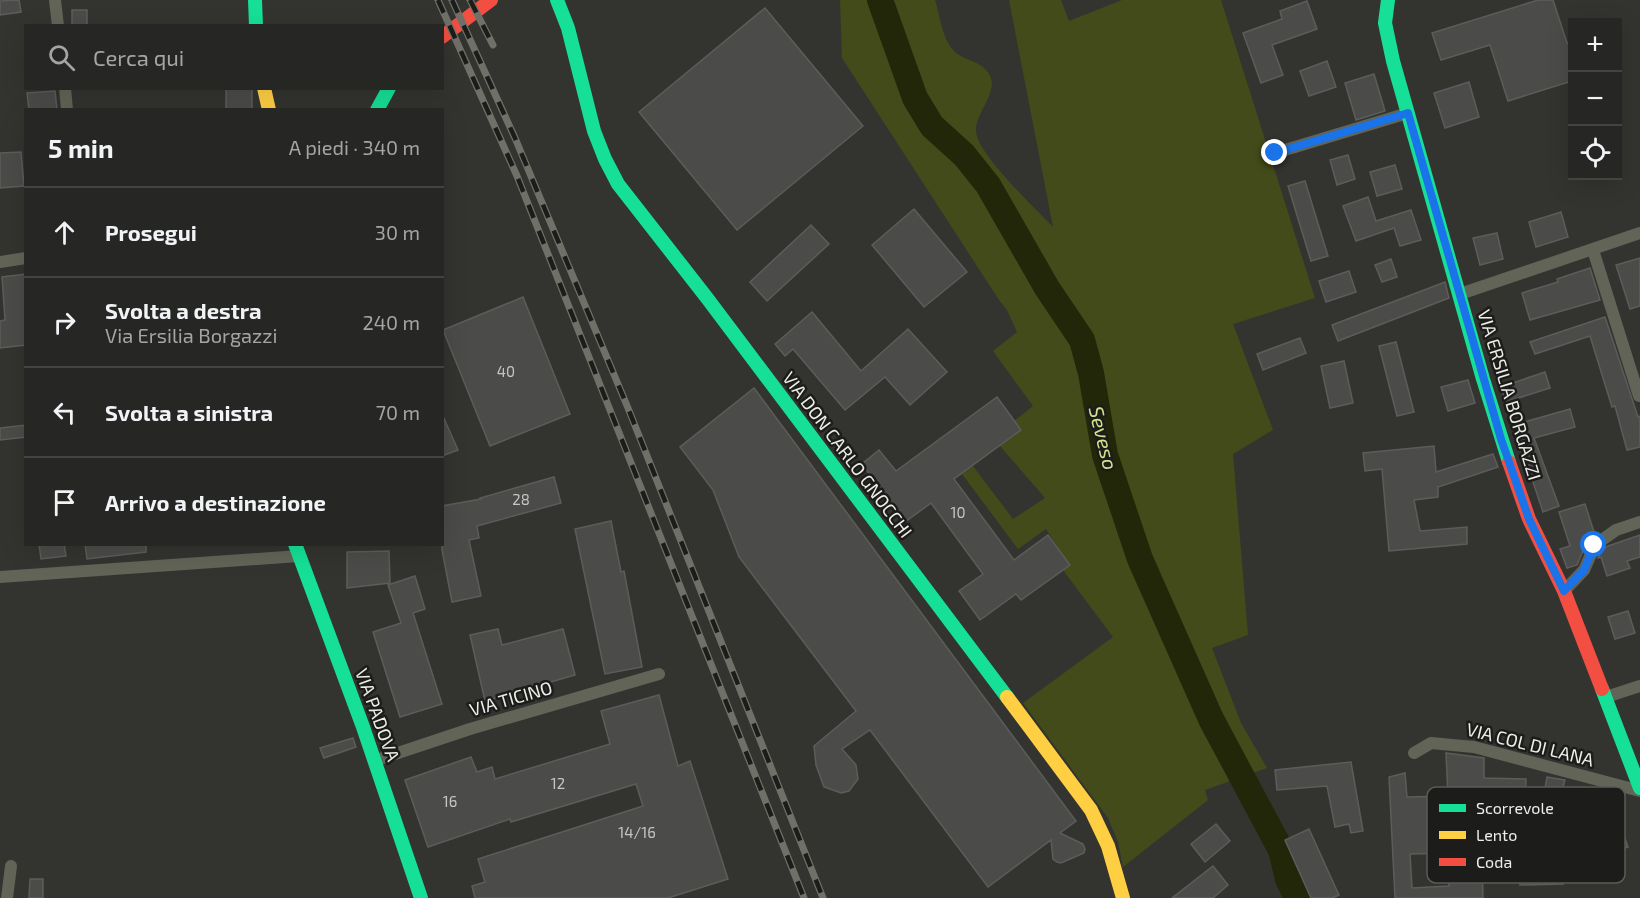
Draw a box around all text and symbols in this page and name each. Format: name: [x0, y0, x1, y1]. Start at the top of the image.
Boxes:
map controls: [1568, 18, 1622, 180]
button: +: [1568, 18, 1622, 72]
search box: [24, 24, 444, 90]
icon: search: [45, 41, 78, 74]
text: Cerca qui: [93, 44, 184, 70]
button: −: [1568, 72, 1622, 126]
button: locate: [1568, 126, 1622, 180]
text: 5 min: [48, 132, 114, 163]
text: A piedi · 340 m: [289, 135, 420, 159]
route end: [1261, 139, 1287, 165]
icon: ahead: [48, 216, 81, 249]
text: Prosegui: [105, 219, 197, 245]
text: 30 m: [375, 220, 420, 244]
text: Svolta a destra: [105, 297, 262, 323]
icon: right: [48, 306, 81, 339]
street label: VIA ERSILIA BORGAZZI: [1474, 307, 1546, 483]
text: 240 m: [362, 310, 420, 334]
text: Via Ersilia Borgazzi: [105, 323, 277, 347]
house number: 40: [497, 362, 515, 380]
street label: VIA DON CARLO GNOCCHI: [778, 367, 917, 542]
icon: left: [48, 396, 81, 429]
text: Svolta a sinistra: [105, 399, 273, 425]
text: 70 m: [376, 400, 420, 424]
water label: Seveso: [1085, 403, 1123, 472]
icon: arrive: [48, 486, 81, 519]
text: Arrivo a destinazione: [105, 489, 326, 515]
house number: 28: [512, 490, 530, 508]
house number: 10: [950, 503, 966, 521]
route start: [1580, 531, 1606, 557]
street label: VIA PADOVA: [351, 665, 405, 765]
street label: VIA TICINO: [467, 676, 555, 720]
street label: VIA COL DI LANA: [1464, 718, 1597, 771]
house number: 12: [551, 774, 565, 792]
legend: [1427, 787, 1625, 883]
house number: 16: [443, 792, 457, 810]
text: Scorrevole: [1476, 798, 1554, 817]
house number: 14/16: [618, 823, 656, 841]
text: Lento: [1476, 825, 1517, 844]
text: Coda: [1476, 852, 1512, 871]

